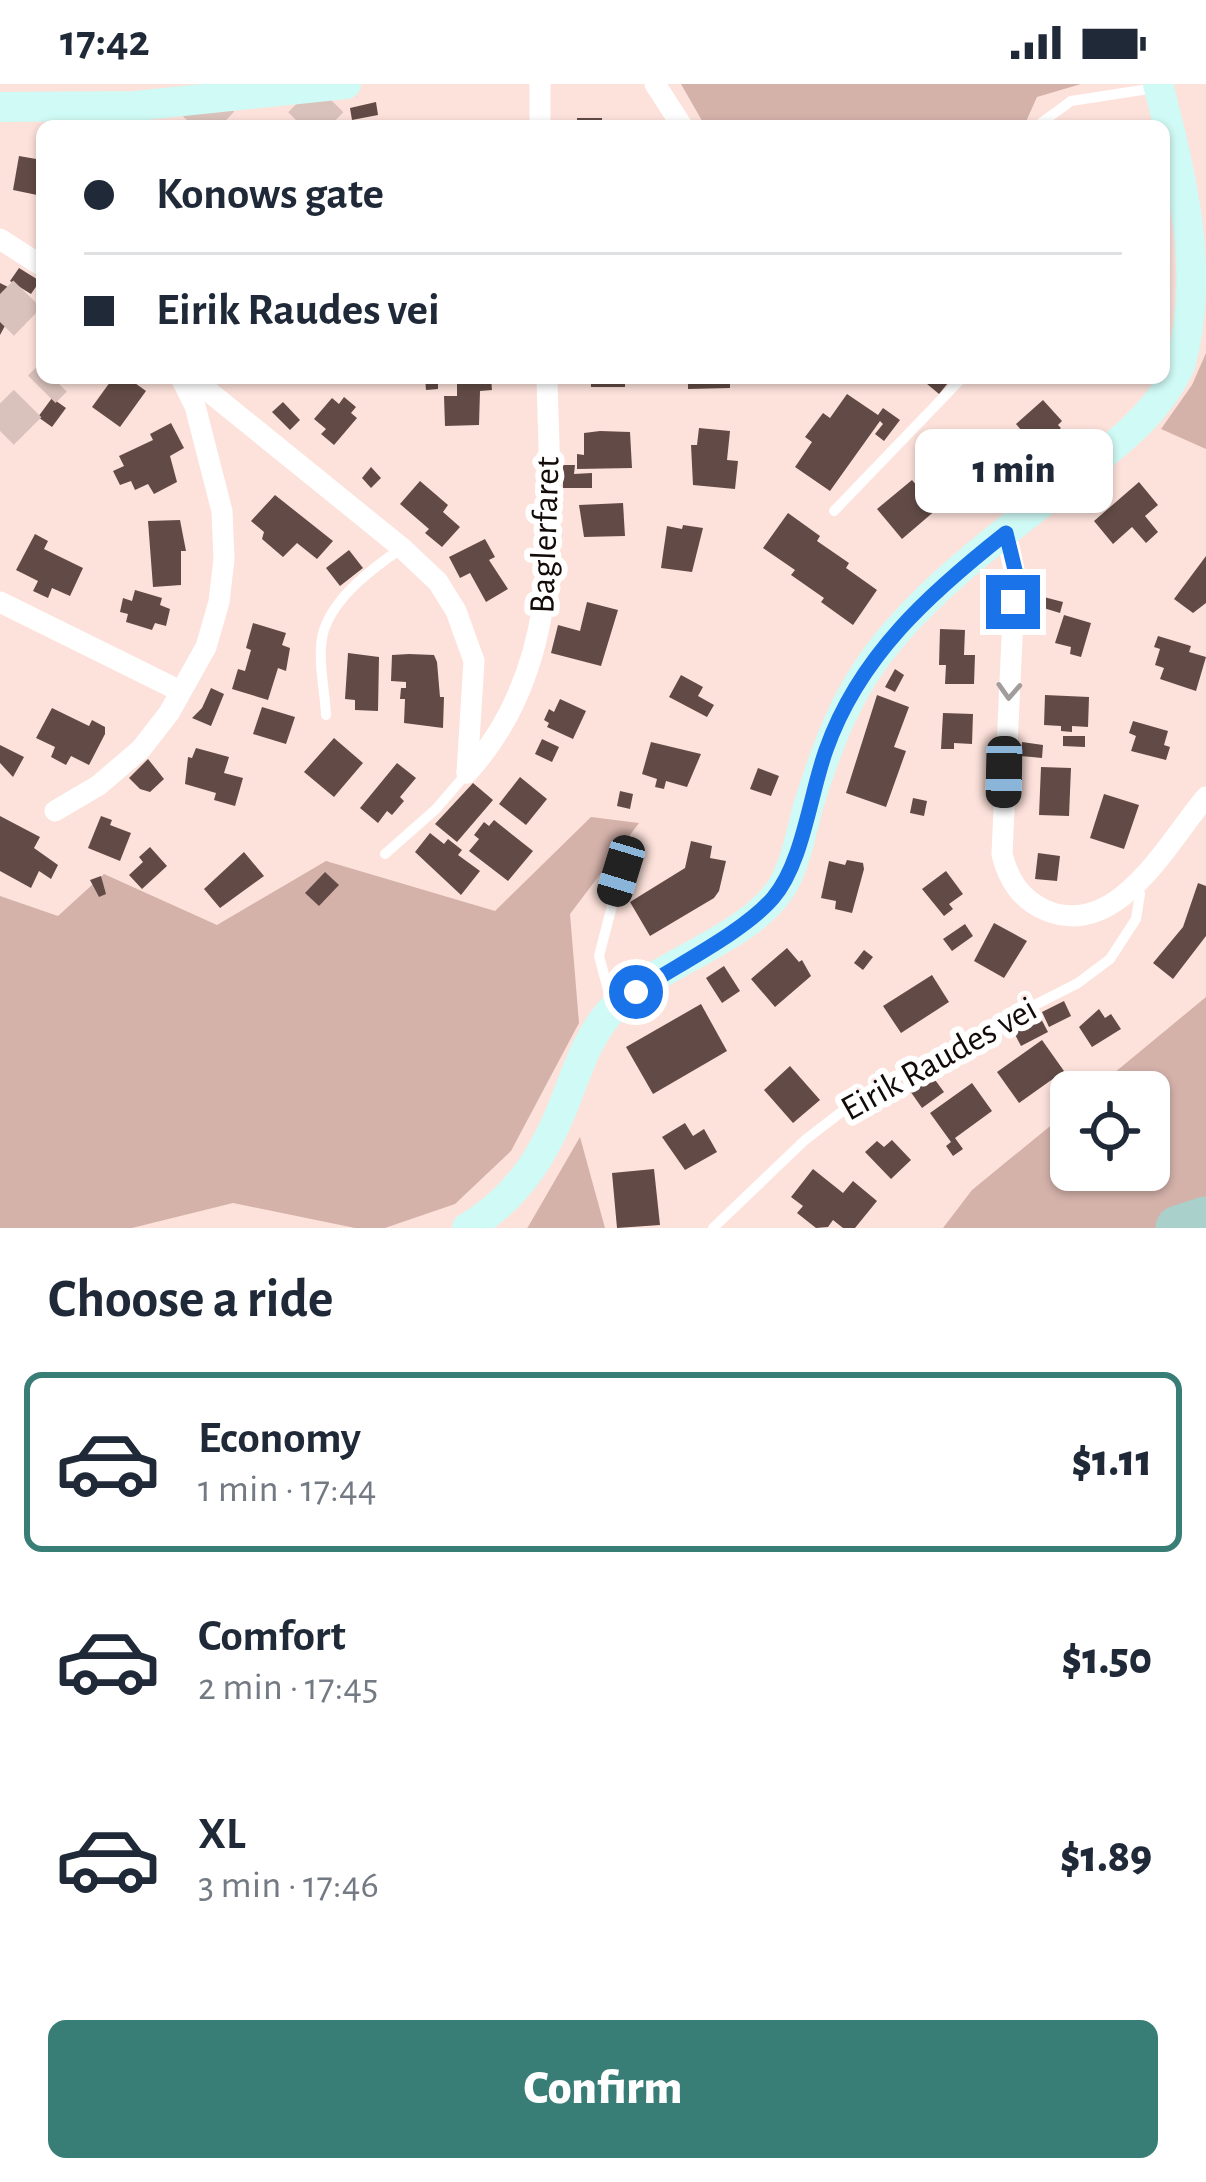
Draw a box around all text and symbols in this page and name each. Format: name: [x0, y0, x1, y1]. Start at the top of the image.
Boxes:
text: 17:42: [60, 19, 150, 64]
text: Konows gate: [156, 172, 384, 217]
text: Eirik Raudes vei: [156, 288, 440, 333]
callout: 1 min: [914, 428, 1112, 512]
text: 1 min: [972, 451, 1056, 490]
street label: Baglerfaret: [524, 455, 566, 614]
route end: [986, 575, 1040, 629]
one-way arrow: [996, 682, 1022, 701]
car: [985, 736, 1023, 808]
car: [593, 831, 649, 911]
route start: [609, 965, 663, 1019]
street label: Eirik Raudes vei: [835, 991, 1043, 1127]
map controls: [1050, 1071, 1170, 1191]
button: locate: [1050, 1071, 1170, 1191]
text: Choose a ride: [48, 1273, 334, 1327]
icon: car: [54, 1408, 162, 1516]
text: Economy: [198, 1416, 361, 1461]
text: $1.11: [1071, 1439, 1152, 1484]
text: 1 min · 17:44: [198, 1470, 377, 1509]
icon: car: [54, 1606, 162, 1714]
text: Comfort: [198, 1614, 346, 1659]
text: $1.50: [1062, 1637, 1152, 1682]
text: 2 min · 17:45: [198, 1668, 378, 1707]
icon: car: [54, 1804, 162, 1912]
text: XL: [198, 1812, 246, 1857]
text: $1.89: [1060, 1835, 1152, 1880]
text: 3 min · 17:46: [198, 1866, 379, 1905]
button: Confirm: [48, 2020, 1158, 2158]

